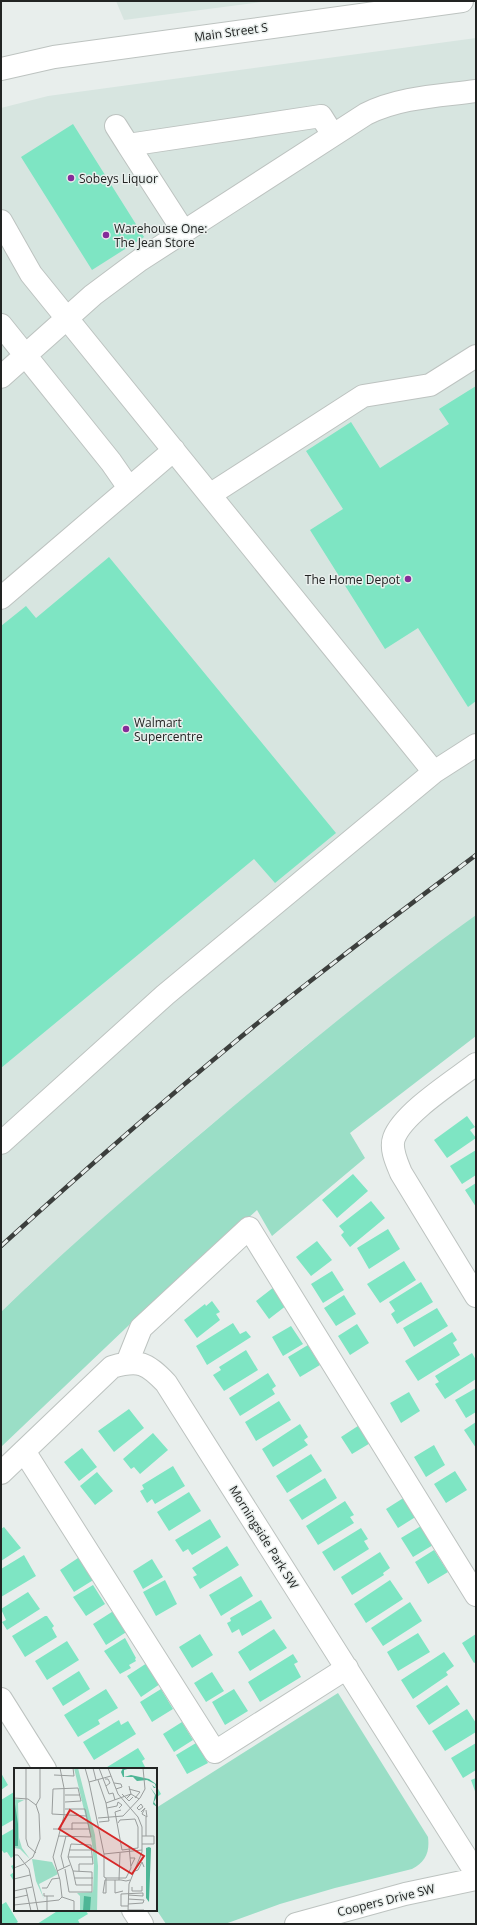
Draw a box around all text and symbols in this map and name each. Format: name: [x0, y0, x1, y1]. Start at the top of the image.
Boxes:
street label: Main Street S: [193, 18, 269, 46]
place label: Sobeys Liquor: [79, 170, 158, 187]
marker: Sobeys Liquor: [66, 173, 76, 183]
place label: Warehouse One: The Jean Store: [114, 220, 208, 251]
marker: Warehouse One: The Jean Store: [101, 230, 111, 240]
place label: The Home Depot: [305, 571, 400, 588]
marker: The Home Depot: [403, 574, 413, 584]
place label: Walmart Supercentre: [134, 714, 203, 745]
marker: Walmart Supercentre: [121, 724, 131, 734]
street label: Morningside Park SW: [225, 1482, 303, 1592]
inset map: [14, 1768, 157, 1911]
street label: Coopers Drive SW: [335, 1880, 437, 1920]

